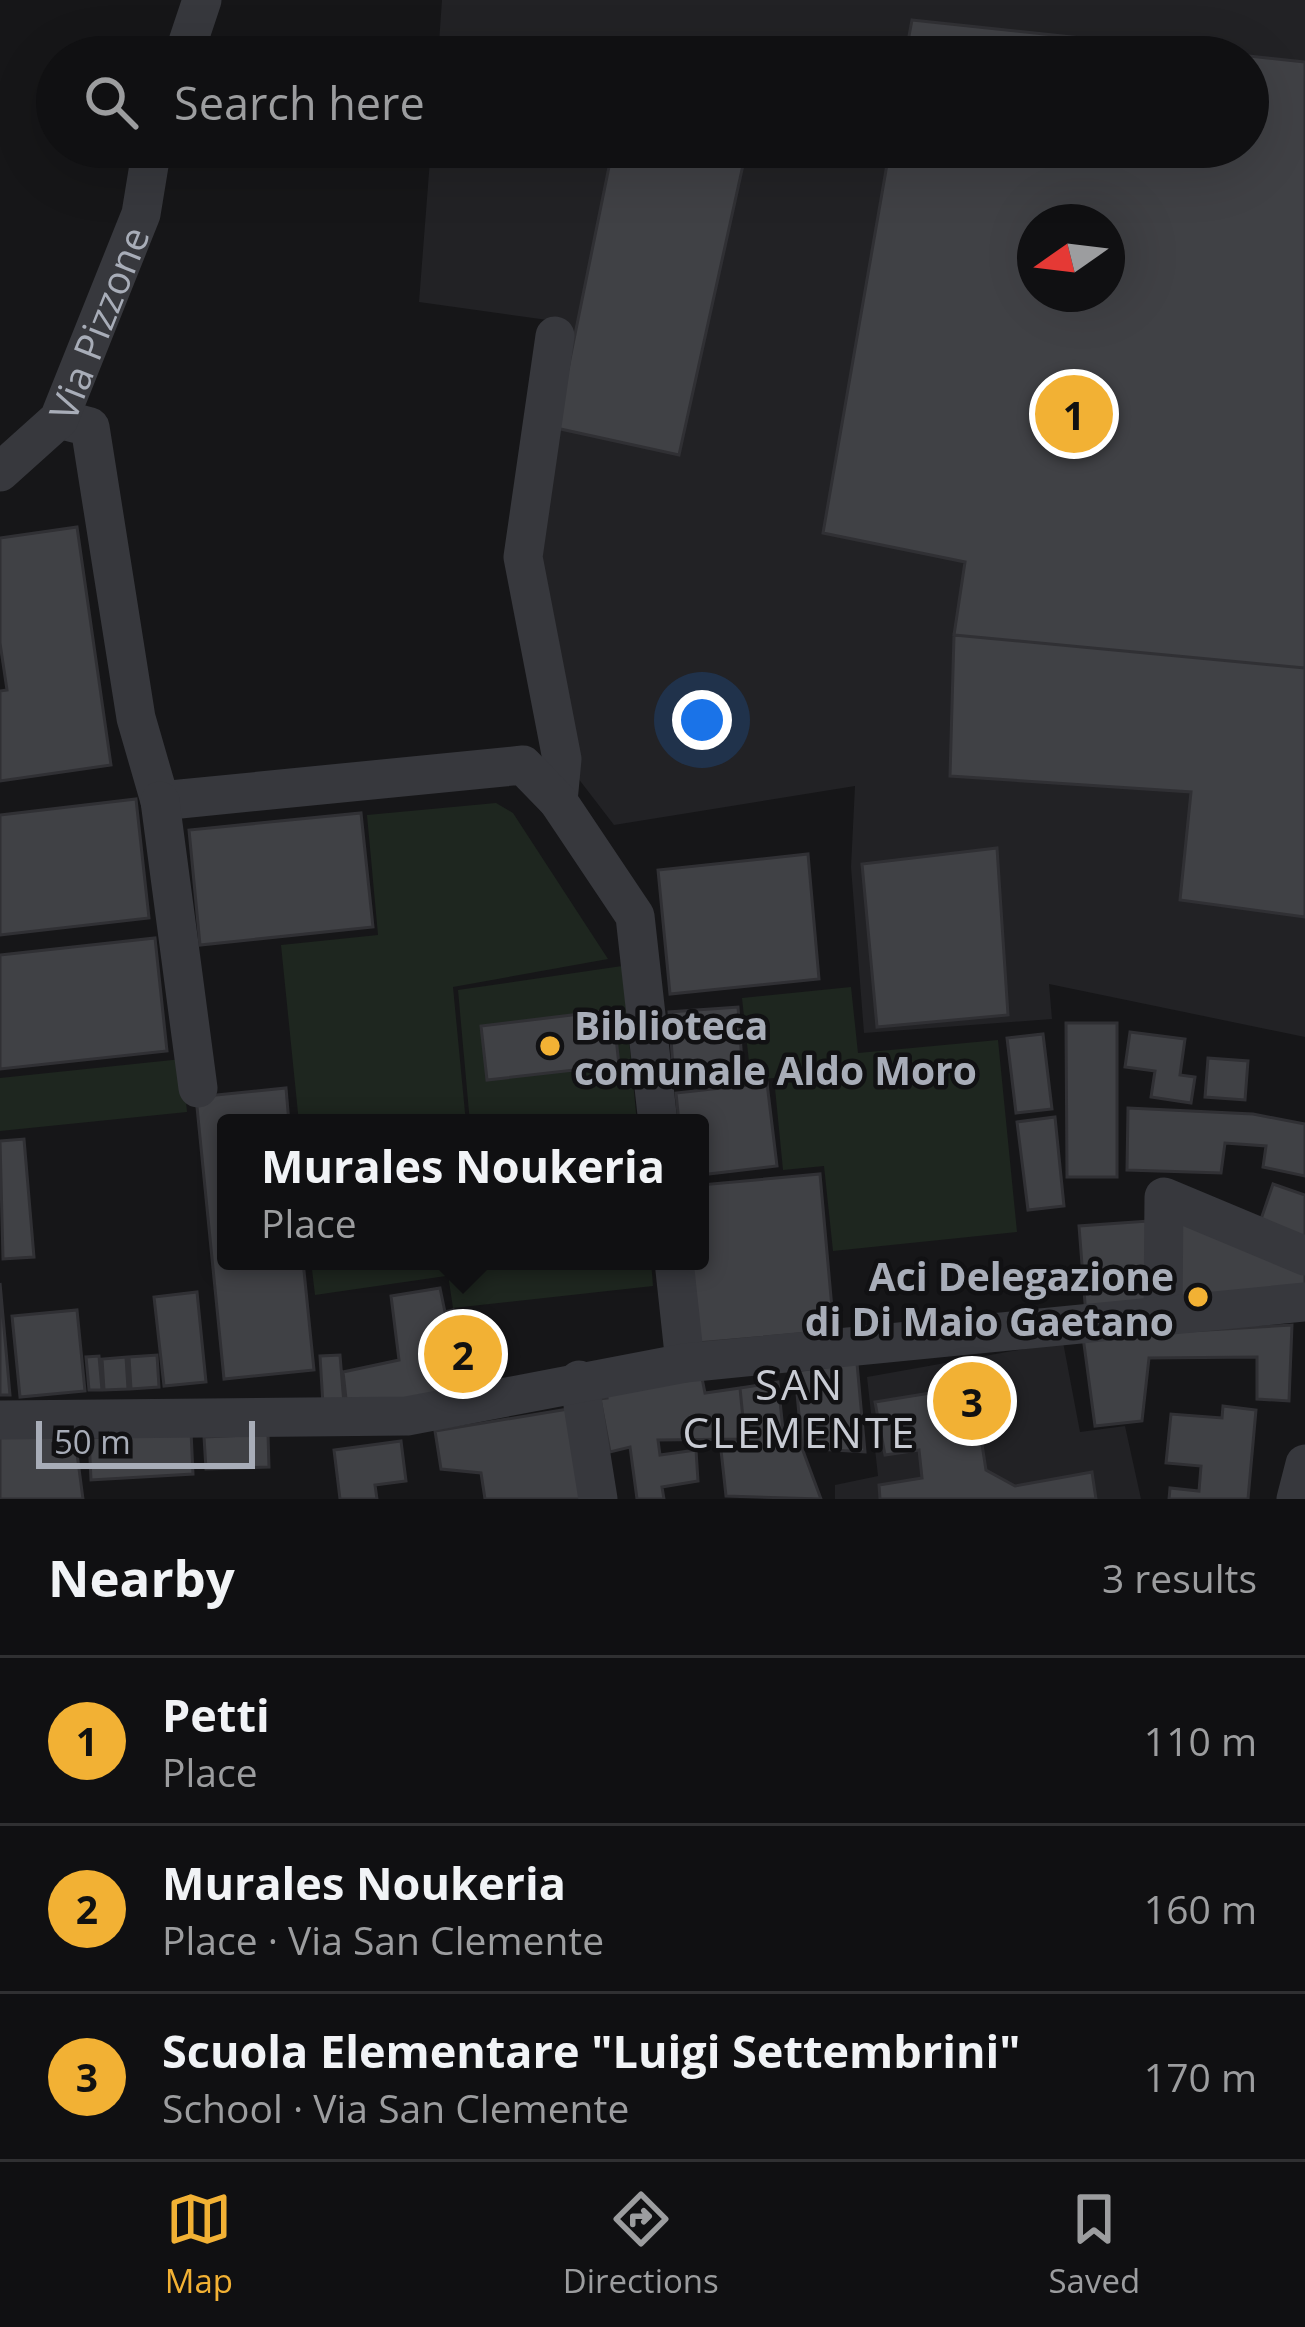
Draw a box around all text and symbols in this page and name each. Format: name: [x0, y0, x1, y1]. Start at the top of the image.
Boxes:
search box: [36, 36, 1269, 168]
icon: search: [78, 69, 144, 135]
text: Search here: [174, 72, 425, 133]
north arrow: [1017, 204, 1125, 312]
street label: Via Pizzone: [35, 218, 160, 427]
pin: 1: [1035, 369, 1113, 459]
your location: [672, 690, 732, 750]
place label: Biblioteca comunale Aldo Moro: [574, 998, 977, 1096]
marker: Biblioteca comunale Aldo Moro: [537, 1033, 563, 1059]
popup: [217, 1114, 709, 1270]
text: Murales Noukeria: [261, 1135, 665, 1196]
text: Place: [261, 1196, 357, 1249]
place label: Aci Delegazione di Di Maio Gaetano: [805, 1249, 1174, 1347]
marker: Aci Delegazione di Di Maio Gaetano: [1185, 1284, 1211, 1310]
pin: 2: [424, 1309, 502, 1399]
district label: SAN CLEMENTE: [683, 1355, 917, 1460]
pin: 3: [933, 1356, 1011, 1446]
scale bar: [36, 1415, 255, 1468]
text: 50 m: [54, 1419, 131, 1464]
text: Nearby: [48, 1542, 235, 1612]
text: 3 results: [1102, 1551, 1257, 1604]
text: Petti: [162, 1684, 270, 1745]
text: 1: [76, 1714, 98, 1767]
text: 110 m: [1144, 1714, 1257, 1767]
text: Place: [162, 1745, 258, 1798]
text: Murales Noukeria: [162, 1852, 566, 1913]
text: 2: [76, 1882, 98, 1935]
text: 160 m: [1144, 1882, 1257, 1935]
text: Place · Via San Clemente: [162, 1913, 604, 1966]
text: Scuola Elementare "Luigi Settembrini": [162, 2020, 1021, 2081]
text: 3: [76, 2050, 98, 2103]
text: 170 m: [1144, 2050, 1257, 2103]
text: School · Via San Clemente: [162, 2081, 629, 2134]
tab: Map: [165, 2186, 233, 2303]
tab: Directions: [563, 2186, 719, 2303]
tab: Saved: [1048, 2186, 1140, 2303]

